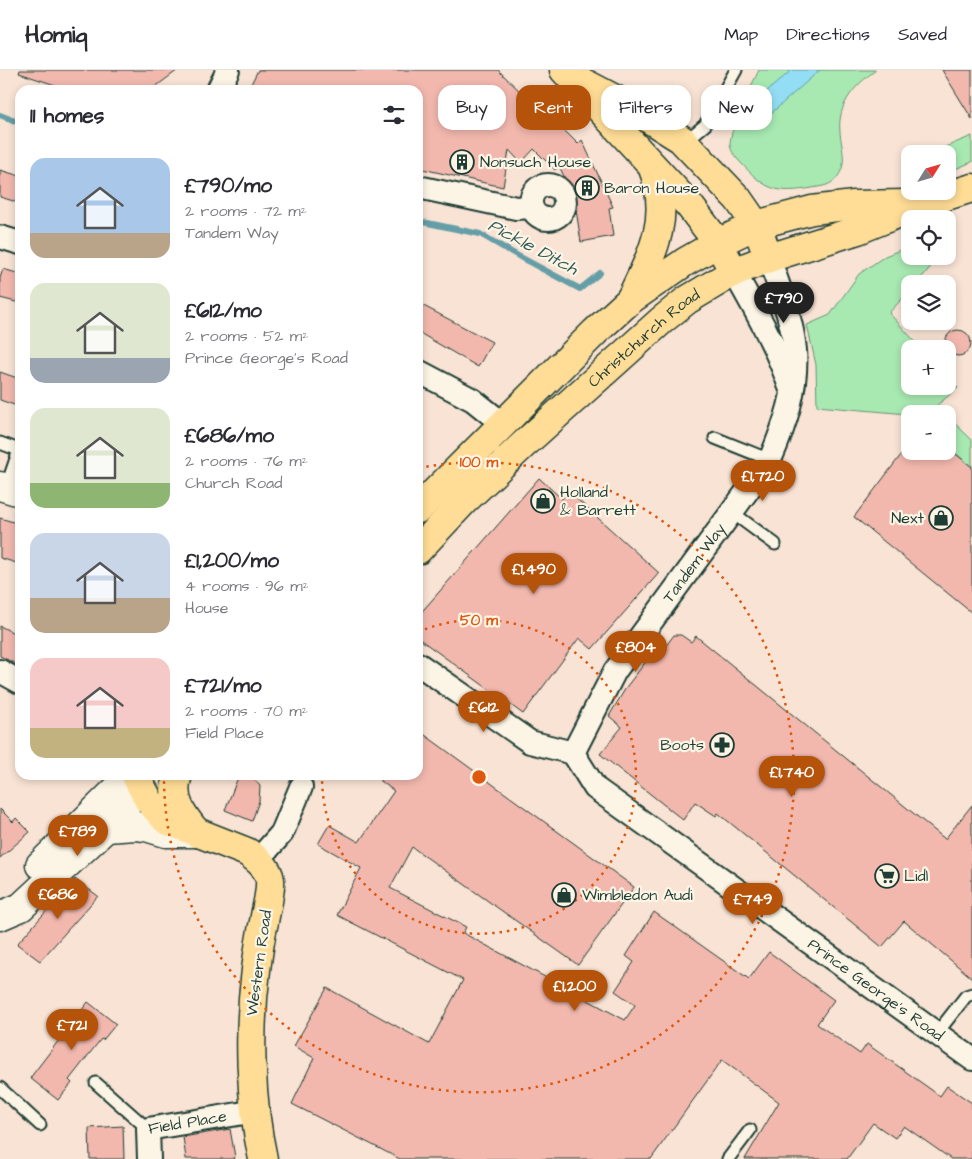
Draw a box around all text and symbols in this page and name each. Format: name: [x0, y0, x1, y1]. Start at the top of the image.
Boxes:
text: Homiq: [25, 18, 88, 52]
text: Map: [724, 22, 758, 47]
text: Directions: [786, 22, 870, 47]
text: Saved: [898, 22, 947, 47]
chip: Buy: [438, 85, 506, 130]
chip: Rent: [516, 85, 591, 130]
chip: Filters: [601, 85, 691, 130]
chip: New: [701, 85, 772, 130]
text: 11 homes: [30, 101, 104, 130]
icon: filters: [380, 101, 408, 129]
north arrow: [901, 145, 956, 200]
map controls: [901, 145, 956, 460]
building icon: Nonsuch House: [449, 149, 475, 175]
place label: Nonsuch House: [480, 151, 591, 173]
text: £790/mo: [185, 171, 272, 200]
building icon: Baron House: [574, 175, 600, 201]
place label: Baron House: [604, 177, 700, 199]
icon: home: [70, 178, 130, 238]
text: 2 rooms · 72 m²: [185, 200, 307, 222]
button: locate: [901, 210, 956, 265]
water label: Pickle Ditch: [484, 213, 583, 282]
text: Tandem Way: [185, 222, 279, 244]
button: layers: [901, 275, 956, 330]
pin: £790: [754, 282, 814, 324]
street label: Christchurch Road: [583, 284, 704, 392]
text: £790: [765, 287, 803, 309]
text: £612/mo: [185, 296, 262, 325]
icon: home: [70, 303, 130, 363]
text: 2 rooms · 52 m²: [185, 325, 308, 347]
button: +: [901, 340, 956, 395]
text: Prince George's Road: [185, 347, 348, 369]
button: −: [901, 405, 956, 460]
text: £686/mo: [185, 421, 274, 450]
icon: home: [70, 428, 130, 488]
text: 2 rooms · 76 m²: [185, 450, 308, 472]
text: 100 m: [460, 452, 499, 473]
pin: £1,720: [722, 460, 804, 502]
text: £1,720: [742, 465, 784, 487]
text: Church Road: [185, 472, 282, 494]
place label: Holland & Barrett: [560, 481, 636, 521]
shop icon: Holland & Barrett: [530, 488, 556, 514]
shop icon: Next: [928, 505, 954, 531]
place label: Next: [891, 507, 925, 529]
street label: Tandem Way: [658, 519, 732, 607]
text: £1,200/mo: [185, 546, 279, 575]
pin: £1,490: [493, 552, 575, 595]
icon: home: [70, 553, 130, 613]
text: £1,490: [512, 558, 556, 580]
text: 4 rooms · 96 m²: [185, 575, 309, 597]
text: House: [185, 597, 229, 619]
text: 50 m: [460, 610, 498, 631]
pin: £804: [606, 630, 666, 673]
text: £804: [616, 636, 656, 658]
text: £721/mo: [185, 671, 262, 700]
icon: home: [70, 678, 130, 738]
pin: £612: [454, 690, 514, 733]
text: £612: [469, 696, 499, 718]
text: 2 rooms · 70 m²: [185, 700, 308, 722]
text: Field Place: [185, 722, 264, 744]
pharmacy icon: Boots: [709, 732, 735, 758]
place label: Boots: [660, 734, 704, 756]
pin: £1,740: [751, 756, 833, 798]
text: £1,740: [770, 761, 814, 783]
centre of rings: [470, 768, 488, 786]
pin: £789: [48, 814, 108, 857]
text: £789: [59, 820, 97, 842]
supermarket icon: Lidl: [874, 863, 900, 889]
place label: Lidl: [904, 865, 928, 887]
pin: £686: [28, 878, 88, 920]
shop icon: Wimbledon Audi: [551, 882, 577, 908]
pin: £749: [723, 882, 783, 925]
text: £686: [38, 883, 78, 905]
place label: Wimbledon Audi: [582, 884, 693, 906]
text: £749: [734, 888, 772, 910]
street label: Western Road: [241, 909, 277, 1017]
street label: Prince George's Road: [803, 933, 948, 1046]
pin: £1,200: [534, 970, 616, 1012]
text: £1,200: [554, 975, 596, 997]
pin: £721: [42, 1008, 102, 1051]
text: £721: [57, 1014, 87, 1036]
street label: Field Place: [147, 1105, 229, 1140]

